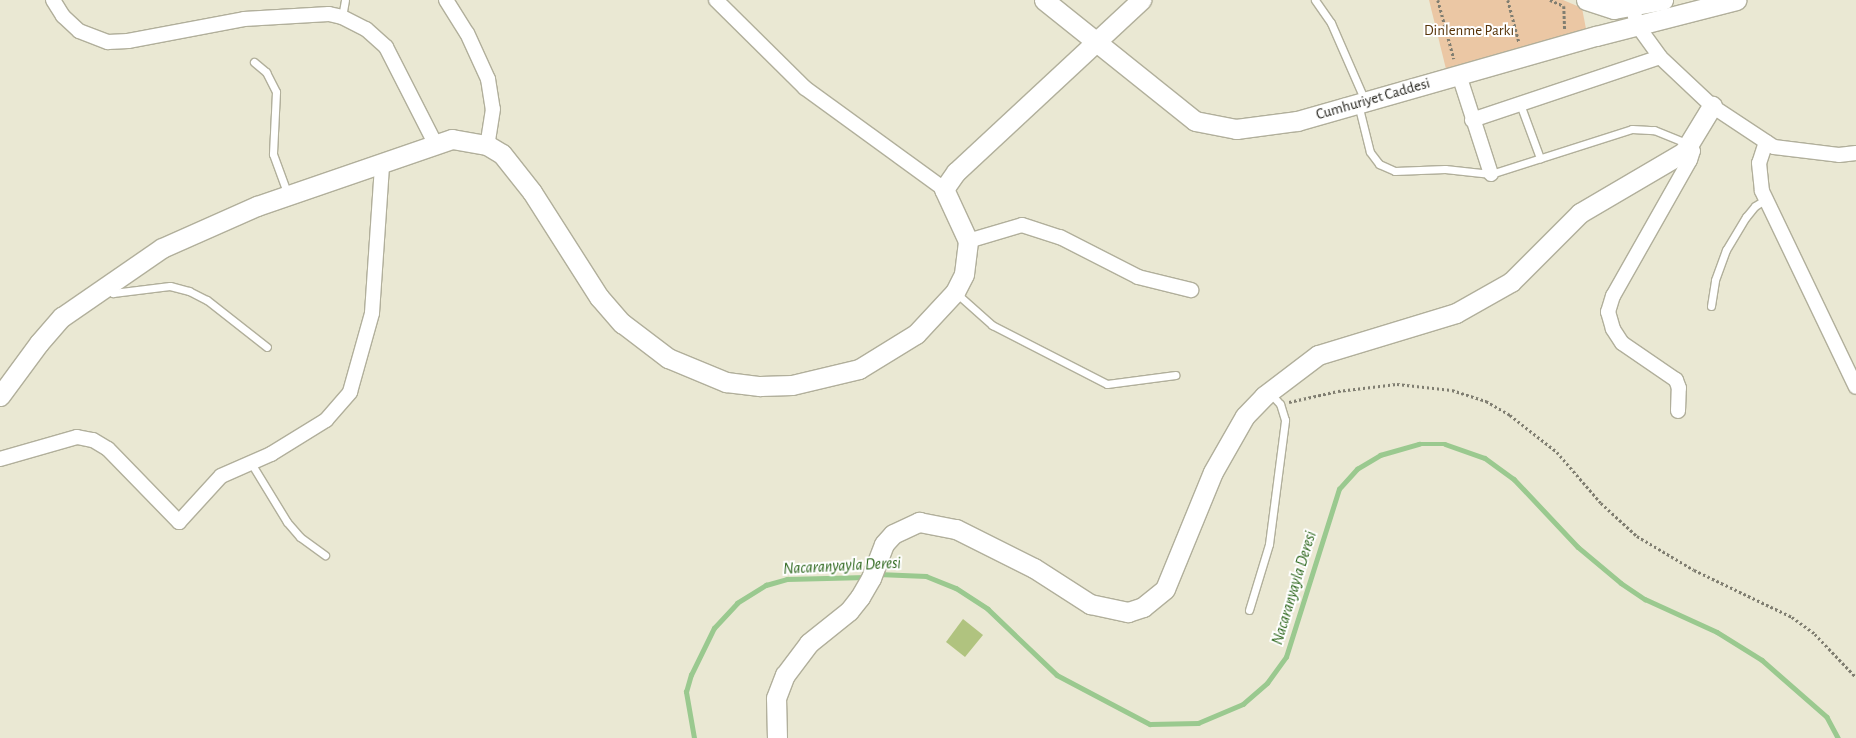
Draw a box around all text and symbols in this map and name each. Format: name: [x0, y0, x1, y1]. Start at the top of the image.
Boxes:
park label: Dinlenme Parkı: [1424, 22, 1514, 40]
street label: Cumhuriyet Caddesi: [1314, 74, 1432, 124]
water label: Nacaranyayla Deresi: [1268, 529, 1320, 647]
water label: Nacaranyayla Deresi: [783, 553, 901, 579]

